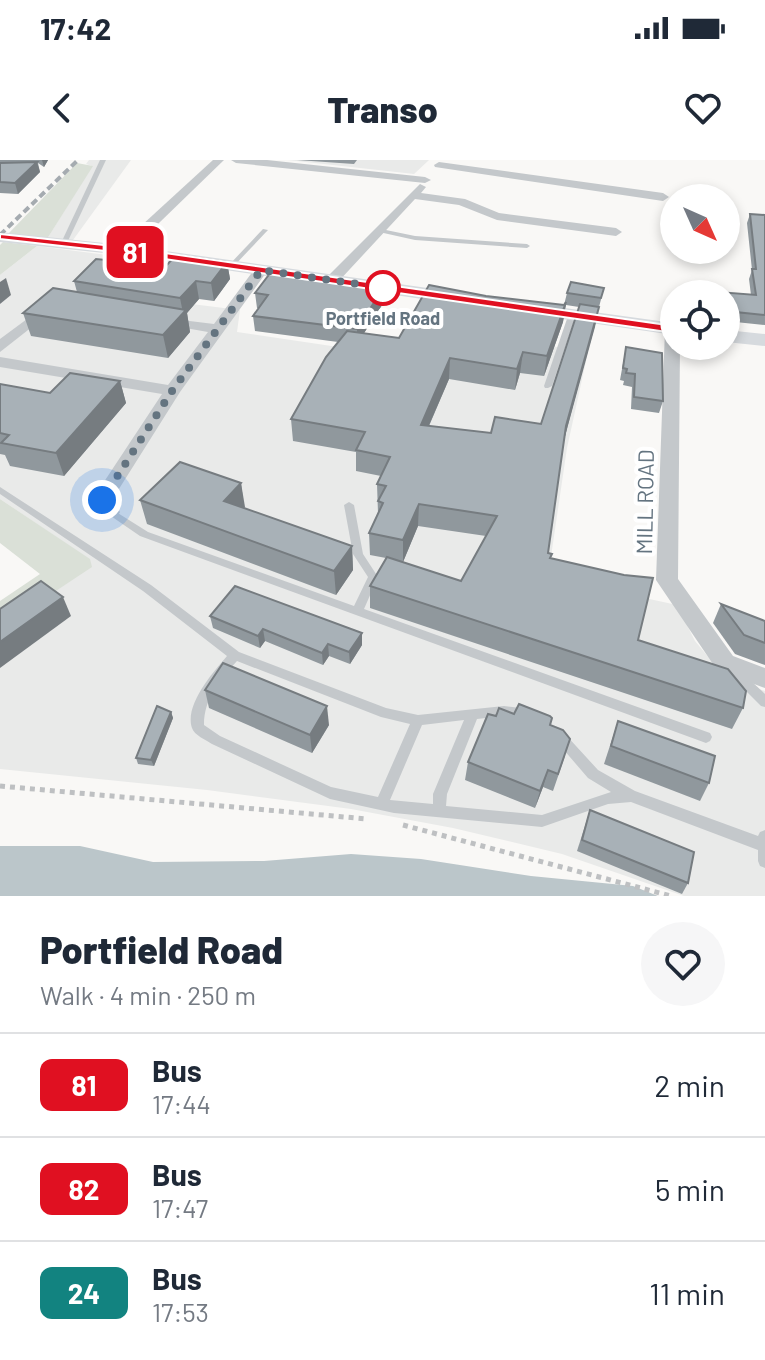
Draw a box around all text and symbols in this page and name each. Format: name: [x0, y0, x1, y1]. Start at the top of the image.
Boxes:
text: 17:42: [40, 10, 111, 46]
icon: back: [40, 86, 84, 130]
icon: heart: [681, 86, 725, 130]
text: Transo: [327, 87, 438, 130]
north arrow: [660, 184, 740, 264]
map controls: [660, 184, 740, 360]
line badge: 81: [99, 226, 171, 278]
text: 81: [123, 235, 147, 269]
marker: Portfield Road: [366, 271, 400, 305]
button: locate: [660, 280, 740, 360]
place label: Portfield Road: [326, 307, 440, 329]
street label: MILL ROAD: [630, 449, 658, 555]
your location: [82, 480, 122, 520]
button: heart: [641, 922, 725, 1006]
text: Portfield Road: [40, 926, 283, 972]
text: Walk · 4 min · 250 m: [40, 979, 256, 1010]
text: Bus: [152, 1052, 202, 1088]
text: 2 min: [654, 1067, 725, 1103]
text: 81: [72, 1068, 96, 1102]
text: 17:44: [152, 1088, 211, 1119]
text: Bus: [152, 1156, 202, 1192]
text: 5 min: [655, 1171, 725, 1207]
text: 82: [69, 1172, 99, 1206]
text: 17:47: [152, 1192, 208, 1223]
text: Bus: [152, 1260, 202, 1296]
text: 11 min: [649, 1275, 725, 1311]
text: 24: [68, 1276, 100, 1310]
text: 17:53: [152, 1296, 209, 1327]

